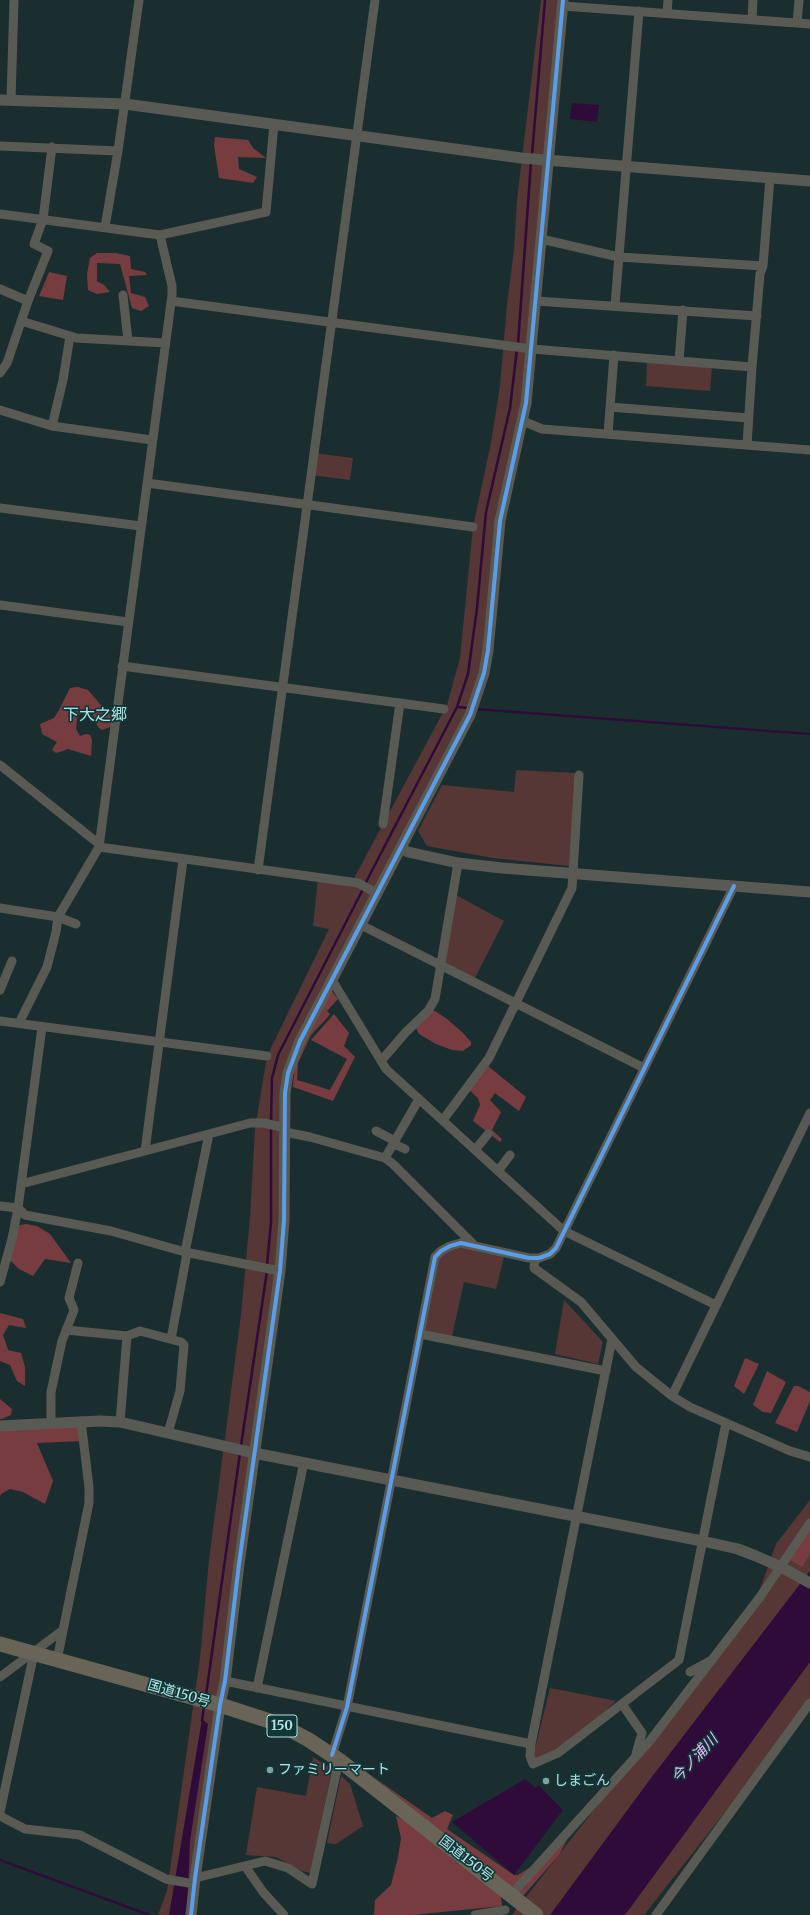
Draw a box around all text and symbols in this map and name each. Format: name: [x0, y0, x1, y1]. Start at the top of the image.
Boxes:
district label: 下大之郷: [63, 705, 127, 725]
street label: 国道150号: [146, 1677, 212, 1711]
road number: 150: [267, 1715, 297, 1737]
water label: 今ノ浦川: [668, 1731, 722, 1787]
place label: ファミリーマート: [278, 1762, 390, 1778]
marker: ファミリーマート: [265, 1765, 275, 1775]
place label: しまごん: [554, 1773, 610, 1789]
marker: しまごん: [541, 1776, 551, 1786]
street label: 国道150号: [435, 1832, 497, 1886]

